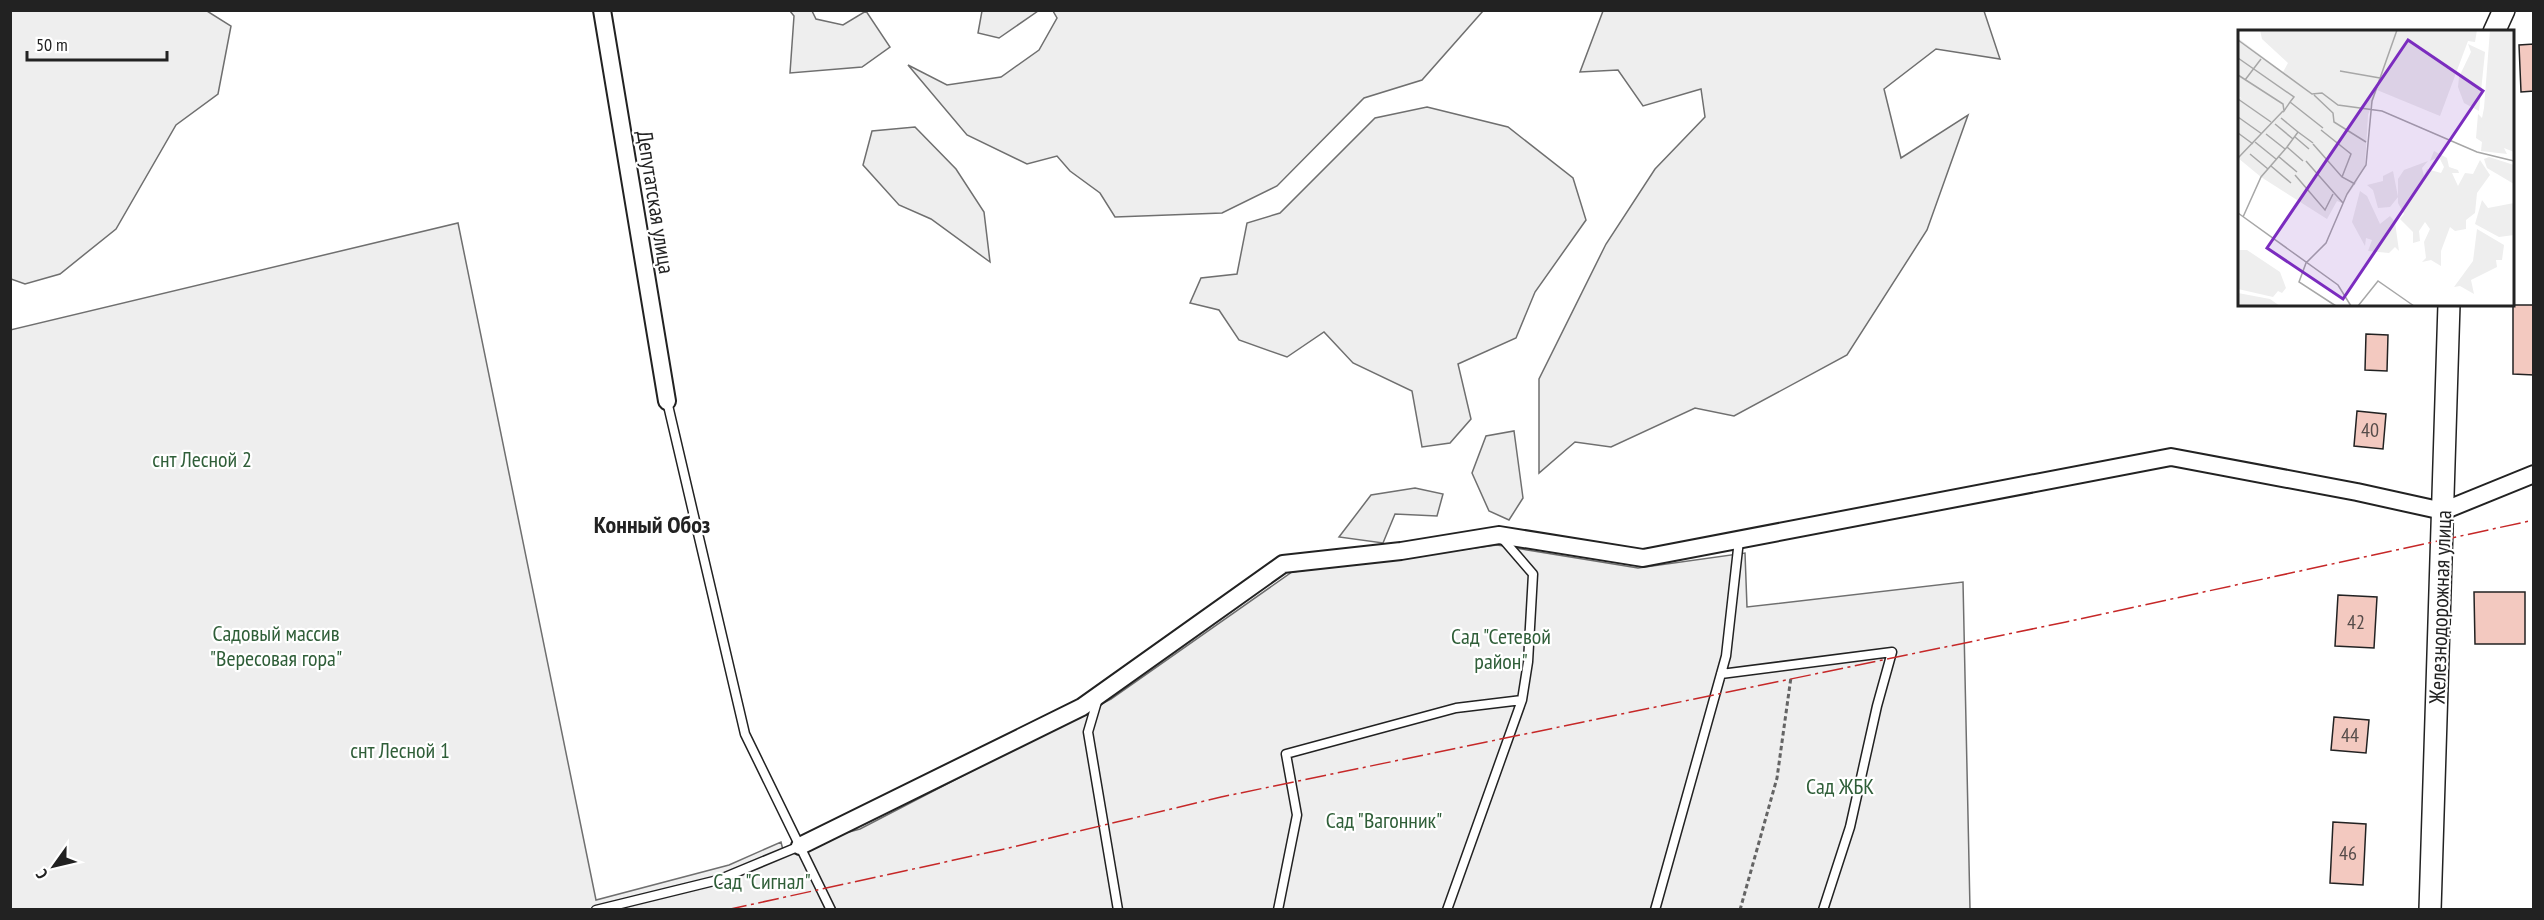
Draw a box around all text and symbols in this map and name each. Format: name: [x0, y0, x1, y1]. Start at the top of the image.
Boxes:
scale bar: [27, 24, 166, 62]
inset map: [2238, 30, 2514, 306]
text: 50 m: [36, 33, 68, 56]
street label: Депутатская улица: [631, 128, 681, 276]
house number: 40: [2361, 417, 2379, 443]
park label: снт Лесной 2: [152, 445, 252, 473]
district label: Конный Обоз: [594, 509, 710, 540]
street label: Железнодорожная улица: [2423, 510, 2457, 705]
house number: 42: [2347, 609, 2365, 635]
park label: Садовый массив "Вересовая гора": [210, 619, 342, 672]
park label: Сад "Сетевой район": [1451, 622, 1551, 675]
house number: 44: [2341, 722, 2359, 748]
park label: снт Лесной 1: [350, 736, 450, 764]
park label: Сад ЖБК: [1806, 772, 1874, 800]
park label: Сад "Вагонник": [1326, 806, 1442, 834]
north arrow: [24, 836, 84, 896]
house number: 46: [2339, 840, 2357, 866]
text: С: [31, 865, 52, 883]
park label: Сад "Сигнал": [713, 867, 811, 895]

